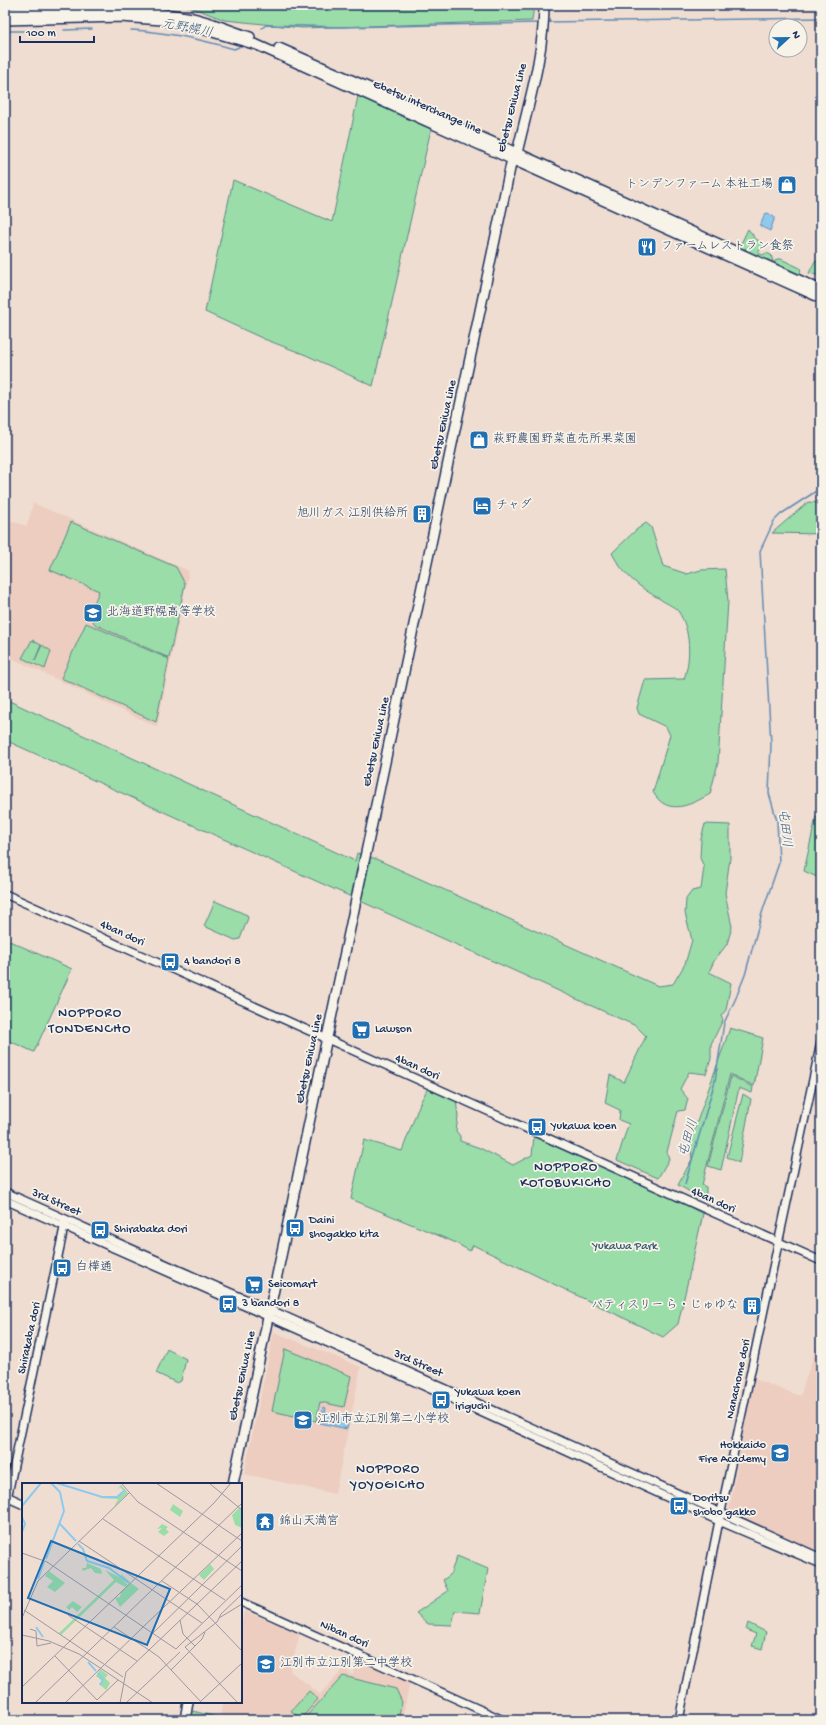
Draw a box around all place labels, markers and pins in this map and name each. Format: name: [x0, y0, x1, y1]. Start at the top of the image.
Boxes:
shop icon: トンデンファーム 本社工場: [776, 174, 798, 196]
place label: トンデンファーム 本社工場: [626, 177, 773, 192]
restaurant icon: ファームレストラン食祭: [636, 236, 658, 258]
place label: ファームレストラン食祭: [661, 239, 793, 254]
shop icon: 萩野農園野菜直売所果菜園: [468, 429, 490, 451]
place label: 萩野農園野菜直売所果菜園: [493, 432, 637, 447]
hotel icon: チャダ: [471, 495, 493, 517]
place label: チャダ: [496, 498, 532, 513]
building icon: 旭川ガス 江別供給所: [411, 503, 433, 525]
place label: 旭川ガス 江別供給所: [297, 506, 408, 521]
school or university icon: 北海道野幌高等学校: [82, 602, 104, 624]
place label: 北海道野幌高等学校: [107, 605, 215, 620]
bus stop icon: 4 bandori 8: [159, 951, 181, 973]
place label: 4 bandori 8: [184, 955, 241, 969]
supermarket icon: Lawson: [350, 1019, 372, 1041]
place label: Lawson: [375, 1023, 412, 1037]
bus stop icon: Yukawa koen: [526, 1116, 548, 1138]
place label: Yukawa koen: [550, 1120, 617, 1134]
place label: Daini shogakko kita: [308, 1214, 379, 1242]
bus stop icon: Daini shogakko kita: [284, 1217, 306, 1239]
bus stop icon: Shirabaka dori: [89, 1219, 111, 1241]
place label: Shirabaka dori: [114, 1223, 188, 1237]
bus stop icon: 白樺通: [51, 1257, 73, 1279]
place label: 白樺通: [76, 1260, 112, 1275]
supermarket icon: Seicomart: [243, 1274, 265, 1296]
place label: Seicomart: [268, 1278, 318, 1292]
bus stop icon: 3 bandori 8: [217, 1293, 239, 1315]
building icon: パティスリー ら・じゅゆな: [741, 1295, 763, 1317]
place label: 3 bandori 8: [241, 1297, 300, 1311]
place label: パティスリー ら・じゅゆな: [591, 1299, 738, 1313]
place label: Yukawa koen iriguchi: [454, 1386, 521, 1414]
bus stop icon: Yukawa koen iriguchi: [430, 1389, 452, 1411]
school or university icon: 江別市立江別第二小学校: [292, 1409, 314, 1431]
place label: 江別市立江別第二小学校: [317, 1412, 449, 1427]
place label: Hokkaido Fire Academy: [698, 1439, 766, 1467]
school or university icon: Hokkaido Fire Academy: [769, 1442, 791, 1464]
place label: Doritsu shobo gakko: [692, 1492, 756, 1520]
bus stop icon: Doritsu shobo gakko: [668, 1495, 690, 1517]
temple icon: 錦山天満宮: [254, 1511, 276, 1533]
place label: 錦山天満宮: [279, 1514, 339, 1529]
school or university icon: 江別市立江別第二中学校: [255, 1653, 277, 1675]
place label: 江別市立江別第二中学校: [280, 1656, 412, 1671]

